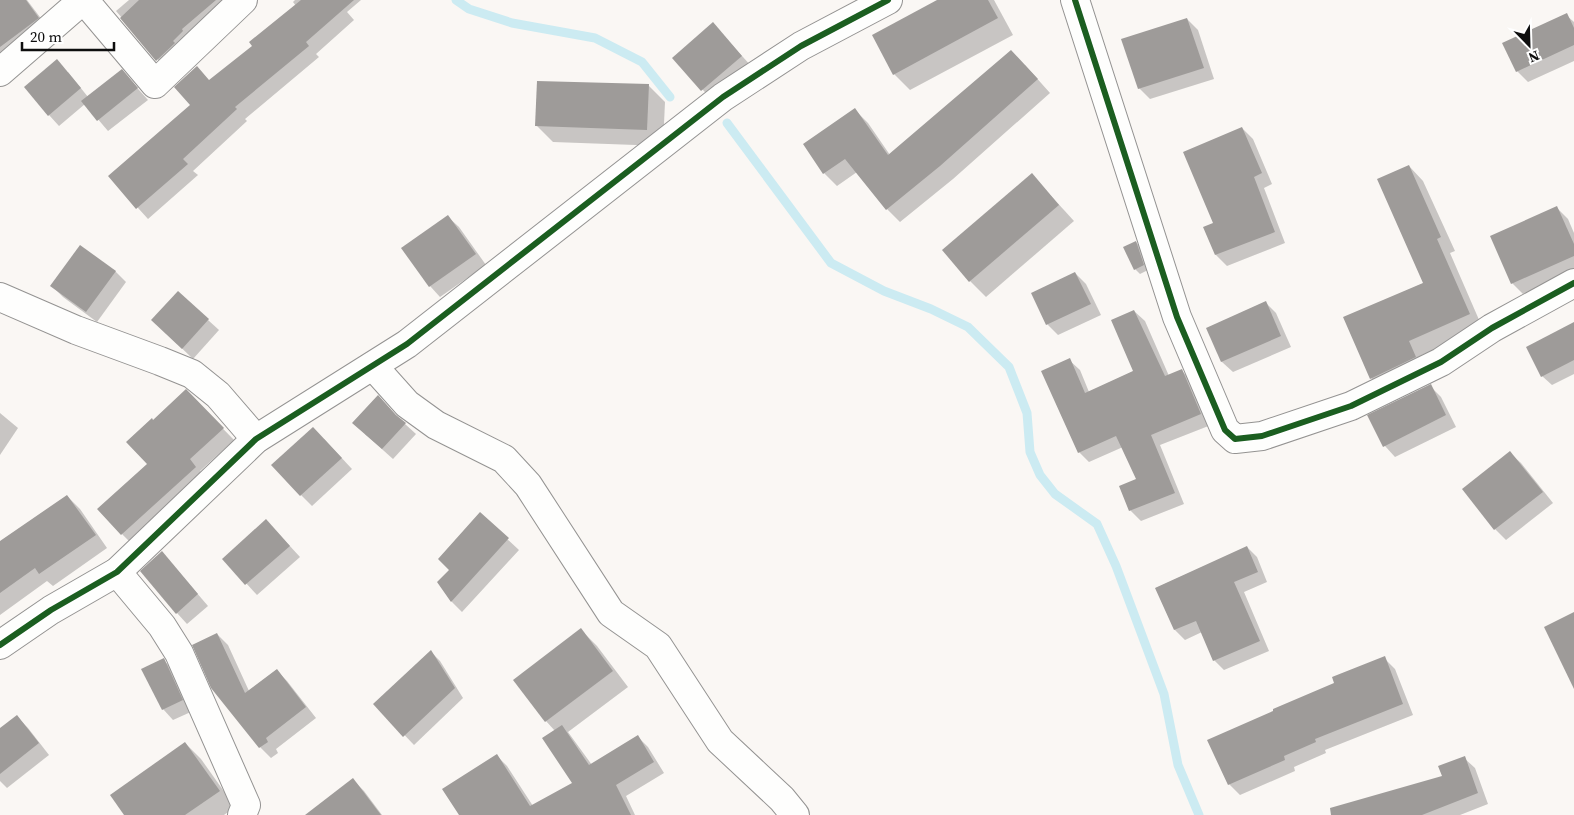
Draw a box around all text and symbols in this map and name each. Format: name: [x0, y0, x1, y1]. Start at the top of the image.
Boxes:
scale bar: [22, 20, 115, 52]
north arrow: [1504, 20, 1554, 70]
text: 20 m: [30, 26, 62, 47]
text: N: [1525, 46, 1543, 68]

